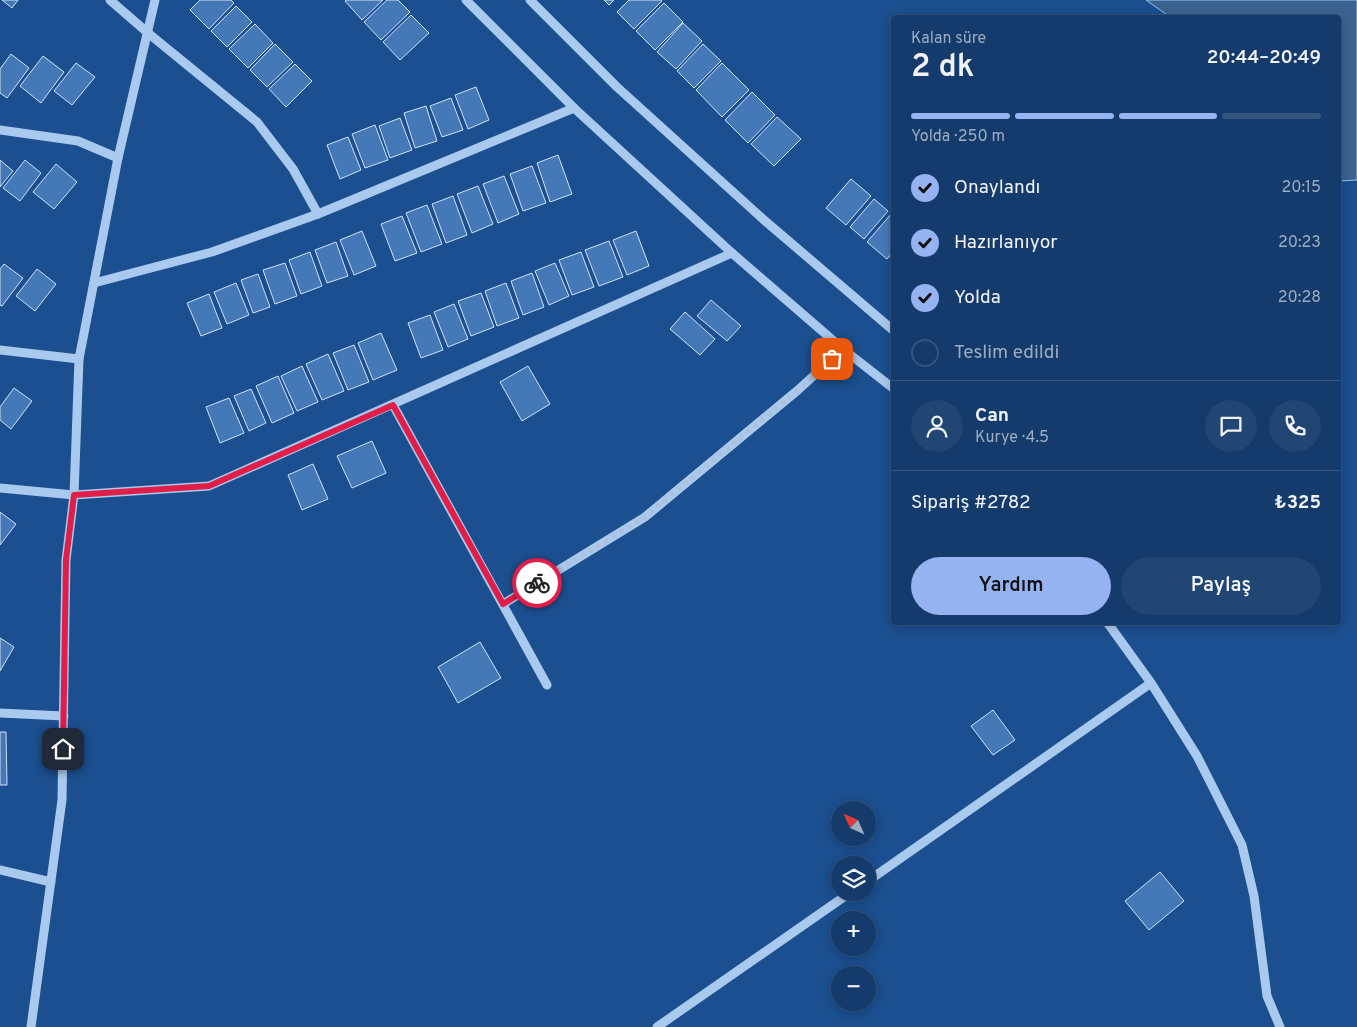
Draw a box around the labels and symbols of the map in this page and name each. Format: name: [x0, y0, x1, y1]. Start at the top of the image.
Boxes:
pin: [811, 338, 853, 380]
courier: [512, 558, 562, 608]
pin: [42, 728, 84, 770]
north arrow: [831, 801, 876, 846]

